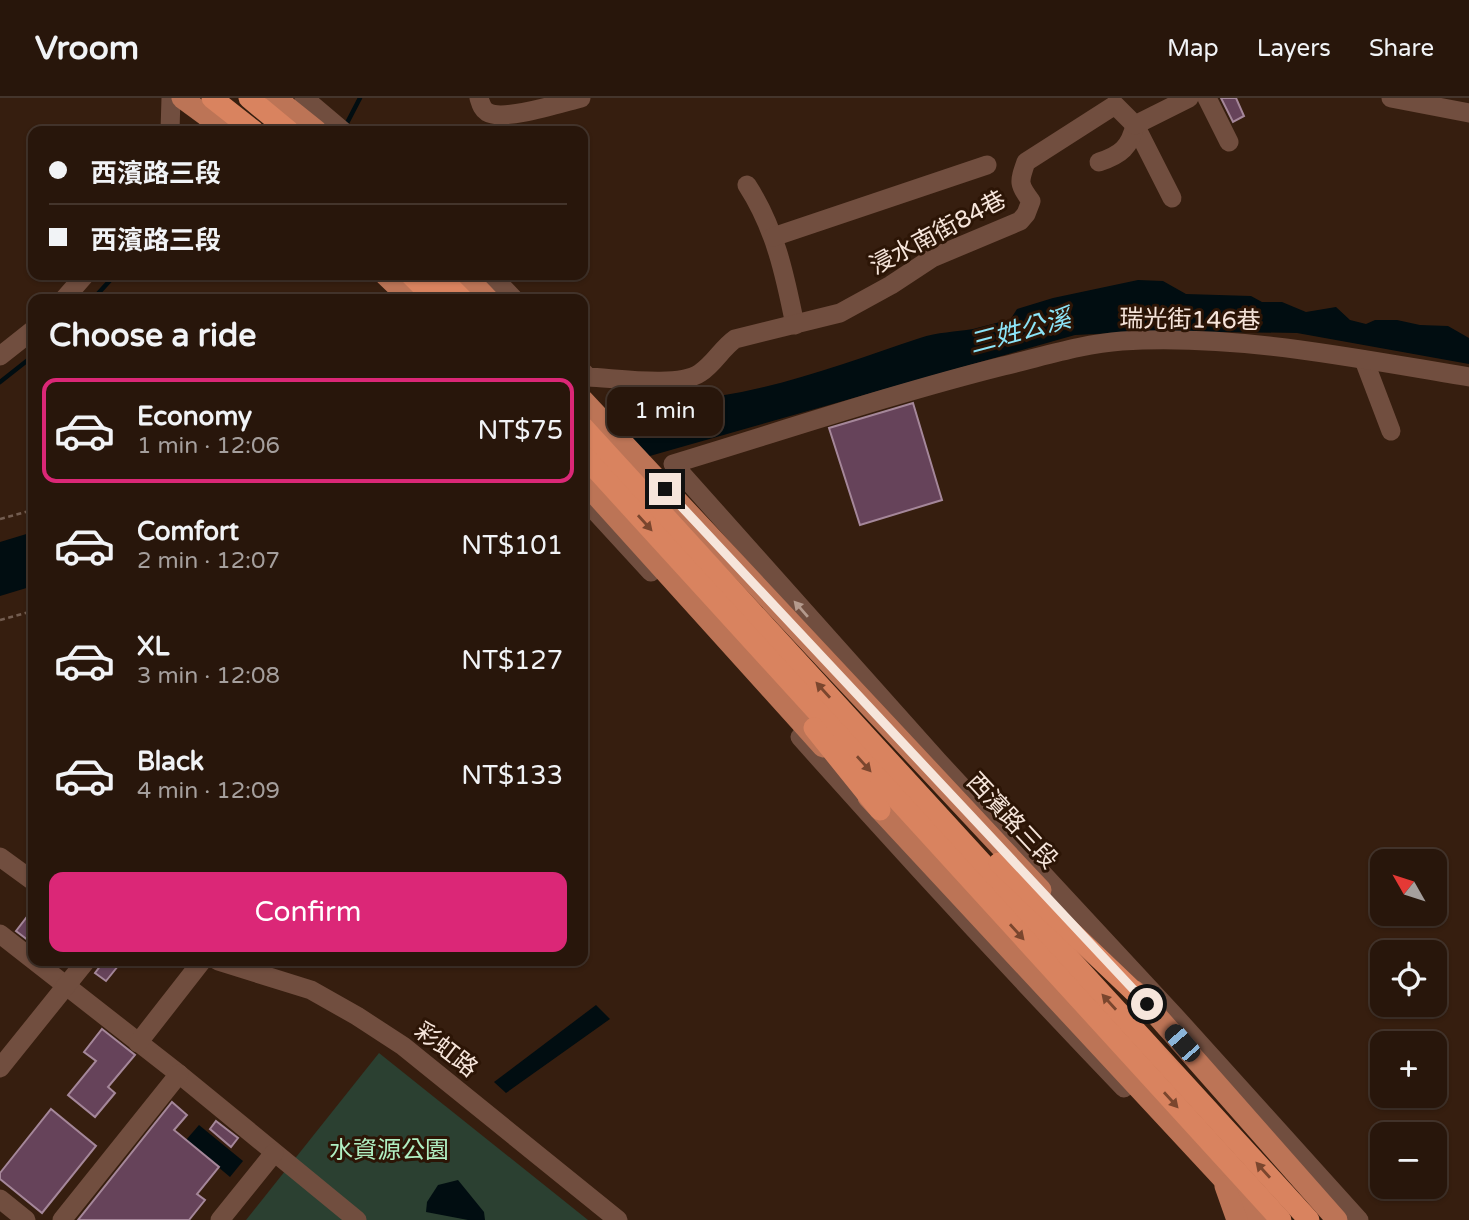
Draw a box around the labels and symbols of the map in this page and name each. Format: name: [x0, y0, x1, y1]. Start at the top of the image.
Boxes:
street label: 浸水南街84巷: [865, 185, 1011, 281]
water label: 三姓公溪: [966, 302, 1078, 359]
street label: 瑞光街146巷: [1119, 304, 1261, 336]
callout: 1 min: [607, 388, 723, 436]
route end: [649, 473, 681, 505]
one-way arrow: [637, 514, 653, 532]
one-way arrow: [793, 601, 809, 618]
one-way arrow: [816, 682, 832, 699]
one-way arrow: [856, 755, 872, 773]
street label: 西濱路三段: [960, 767, 1064, 875]
north arrow: [1370, 849, 1447, 926]
one-way arrow: [1009, 923, 1025, 940]
route start: [1131, 988, 1163, 1020]
one-way arrow: [1102, 994, 1118, 1011]
street label: 彩虹路: [409, 1016, 483, 1084]
car: [1161, 1020, 1204, 1066]
one-way arrow: [1163, 1091, 1179, 1109]
park label: 水資源公園: [329, 1136, 449, 1165]
one-way arrow: [1255, 1161, 1271, 1179]

